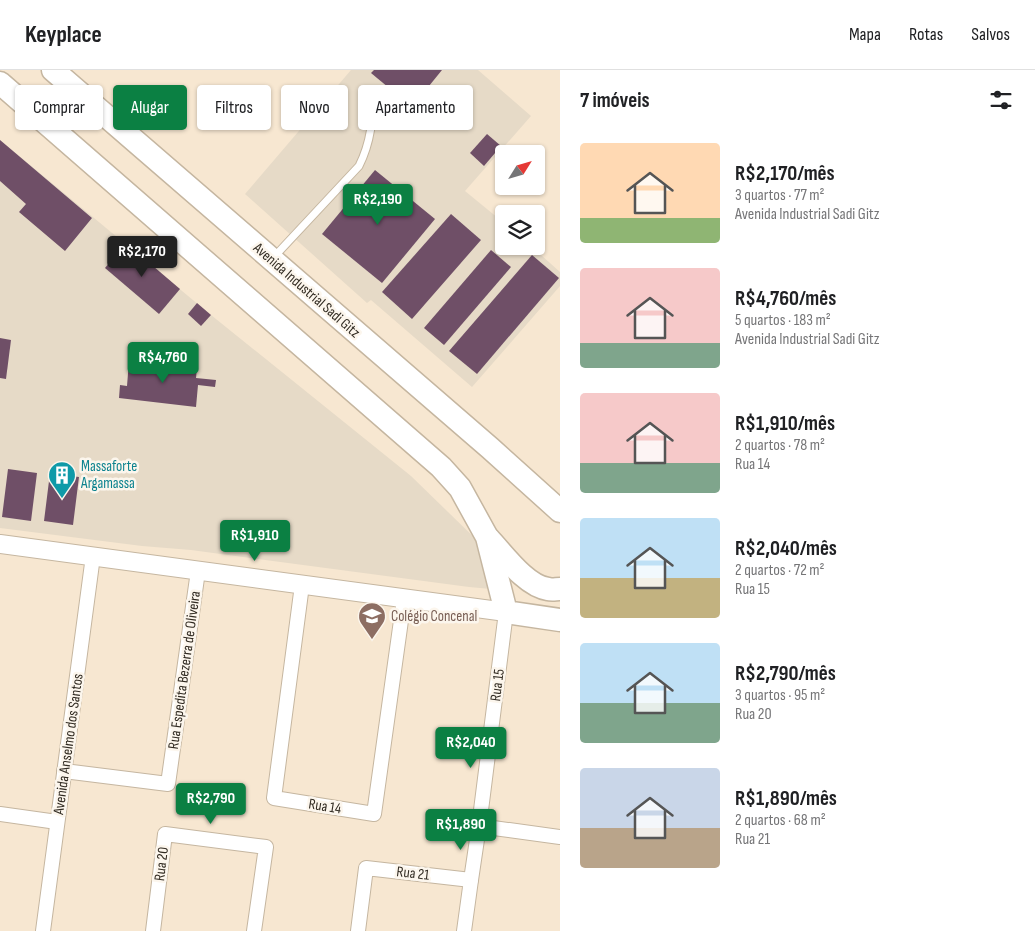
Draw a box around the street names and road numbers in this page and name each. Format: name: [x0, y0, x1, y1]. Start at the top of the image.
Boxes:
street label: Avenida Industrial Sadi Gitz: [249, 238, 365, 342]
street label: Rua Espedita Bezerra de Oliveira: [164, 589, 205, 750]
street label: Rua 15: [486, 668, 509, 702]
street label: Avenida Anselmo dos Santos: [49, 672, 88, 817]
street label: Rua 14: [307, 795, 343, 818]
street label: Rua 20: [150, 846, 173, 882]
street label: Rua 21: [395, 862, 431, 885]

